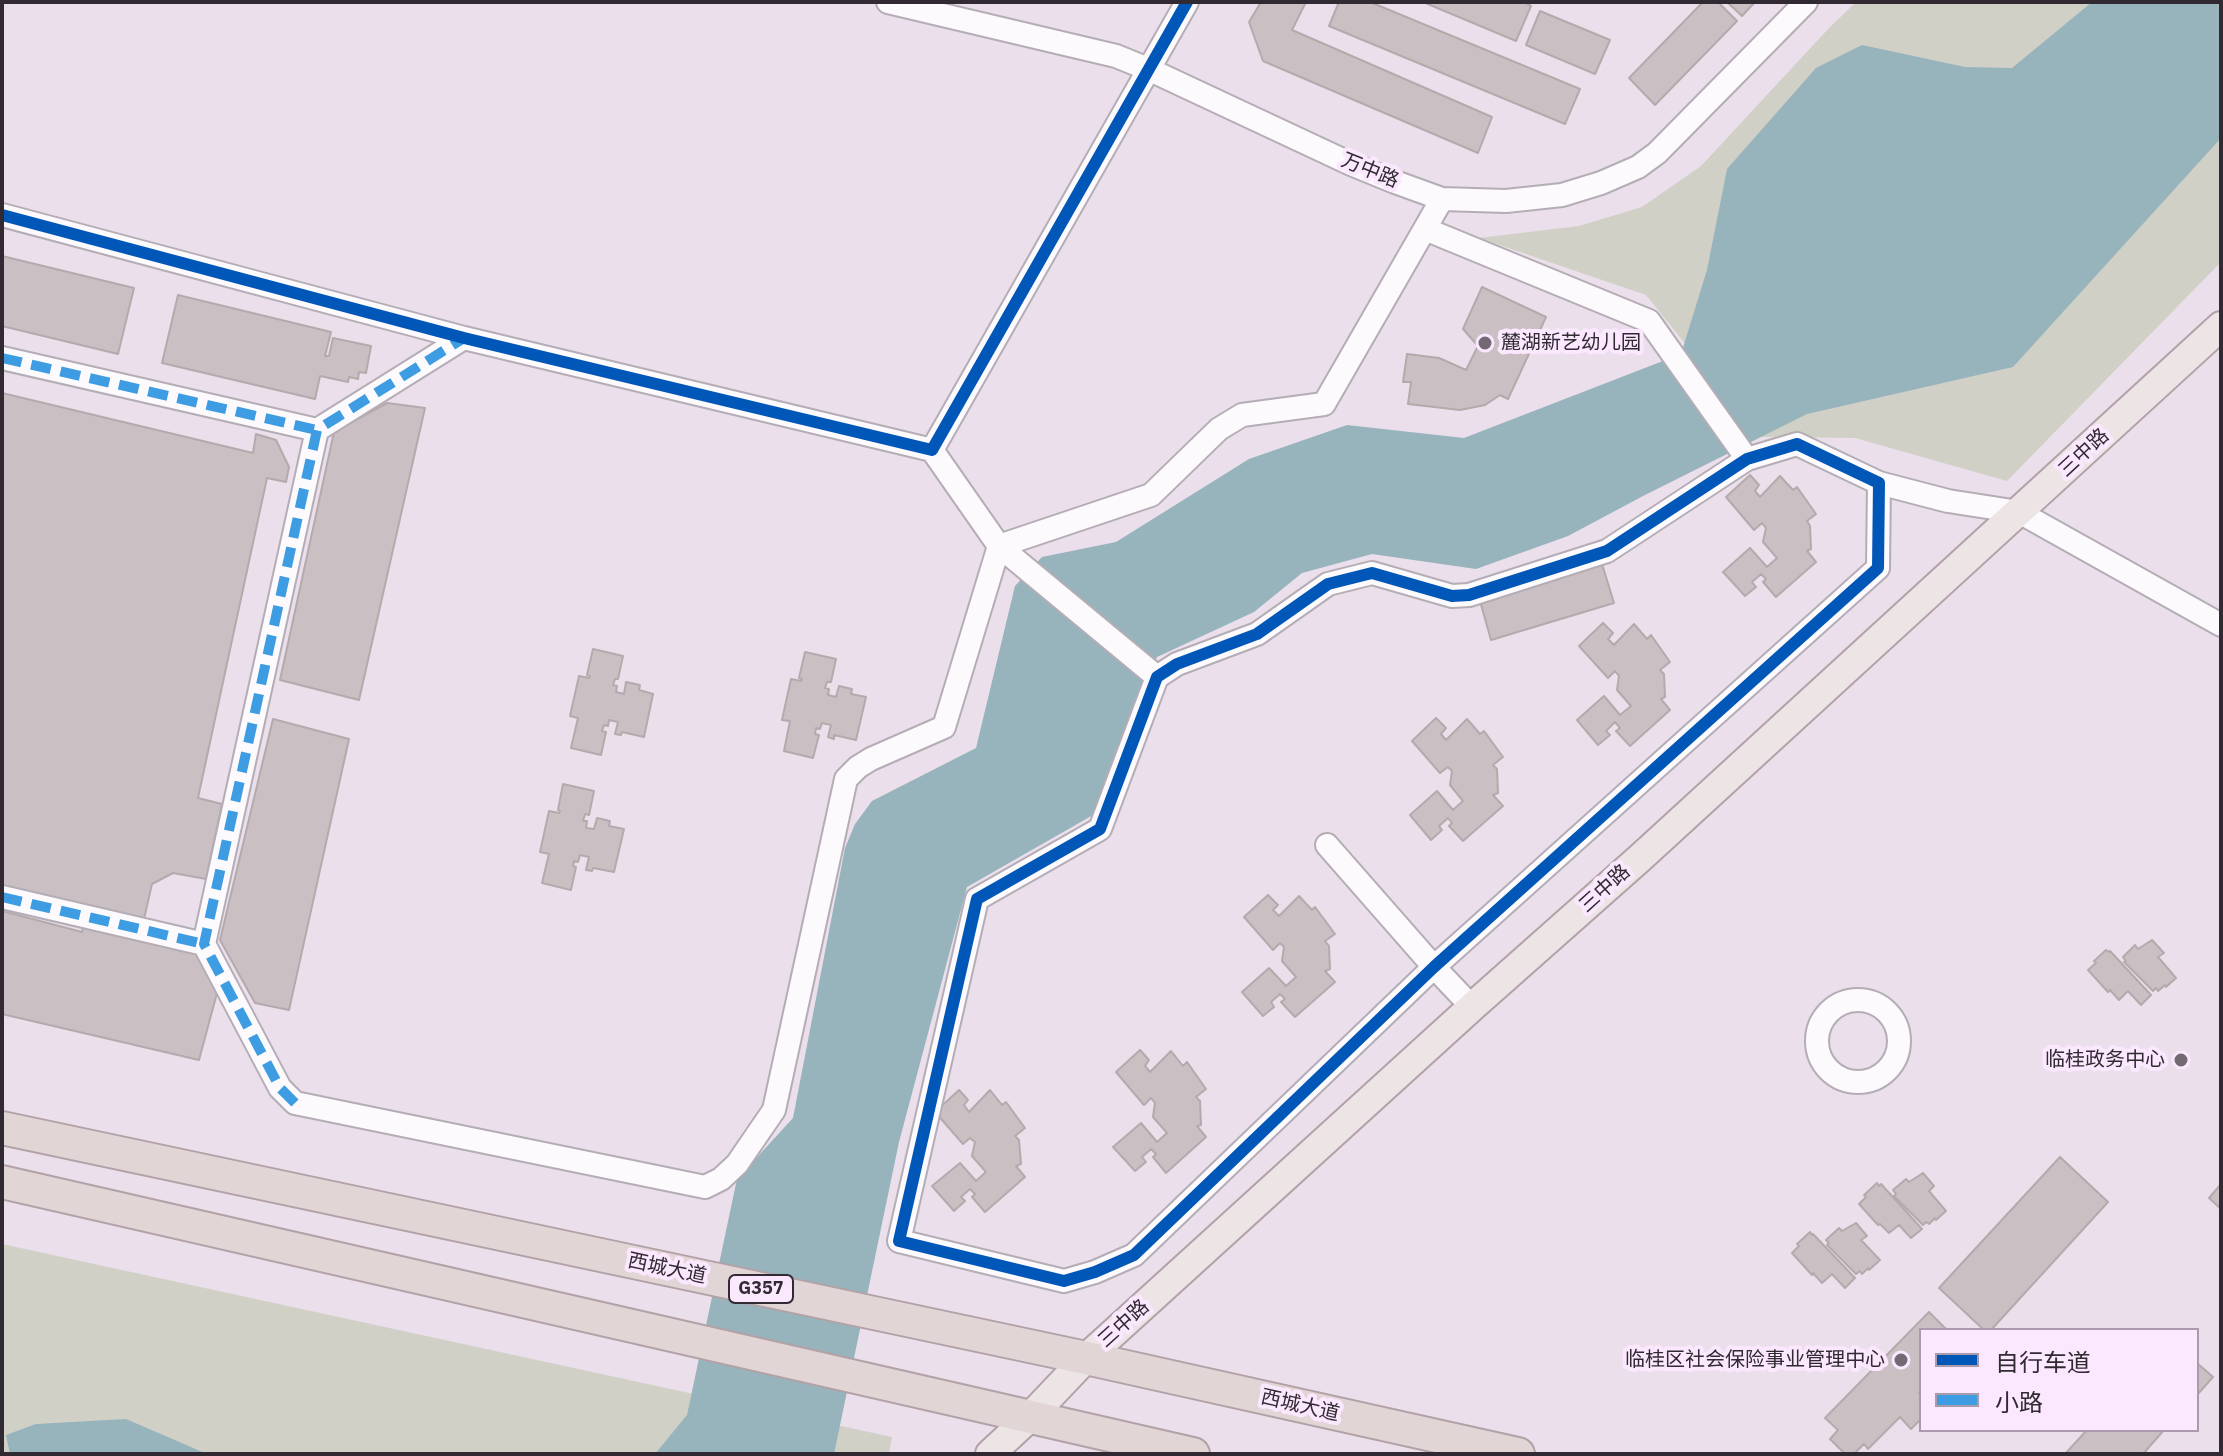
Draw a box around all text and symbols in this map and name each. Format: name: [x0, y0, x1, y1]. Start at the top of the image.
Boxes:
street label: 万中路: [1338, 149, 1402, 193]
place label: 麓湖新艺幼儿园: [1501, 331, 1641, 355]
marker: 麓湖新艺幼儿园: [1476, 334, 1494, 352]
street label: 三中路: [2054, 424, 2114, 482]
street label: 三中路: [1575, 860, 1635, 918]
place label: 临桂政务中心: [2045, 1048, 2165, 1072]
marker: 临桂政务中心: [2172, 1051, 2190, 1069]
street label: 西城大道: [625, 1249, 709, 1289]
road number: G357: [729, 1275, 793, 1303]
street label: 三中路: [1094, 1295, 1154, 1353]
legend: [1919, 1328, 2199, 1432]
text: 自行车道: [1995, 1346, 2091, 1378]
place label: 临桂区社会保险事业管理中心: [1625, 1348, 1885, 1372]
marker: 临桂区社会保险事业管理中心: [1892, 1351, 1910, 1369]
street label: 西城大道: [1258, 1385, 1342, 1427]
text: 小路: [1995, 1386, 2043, 1418]

